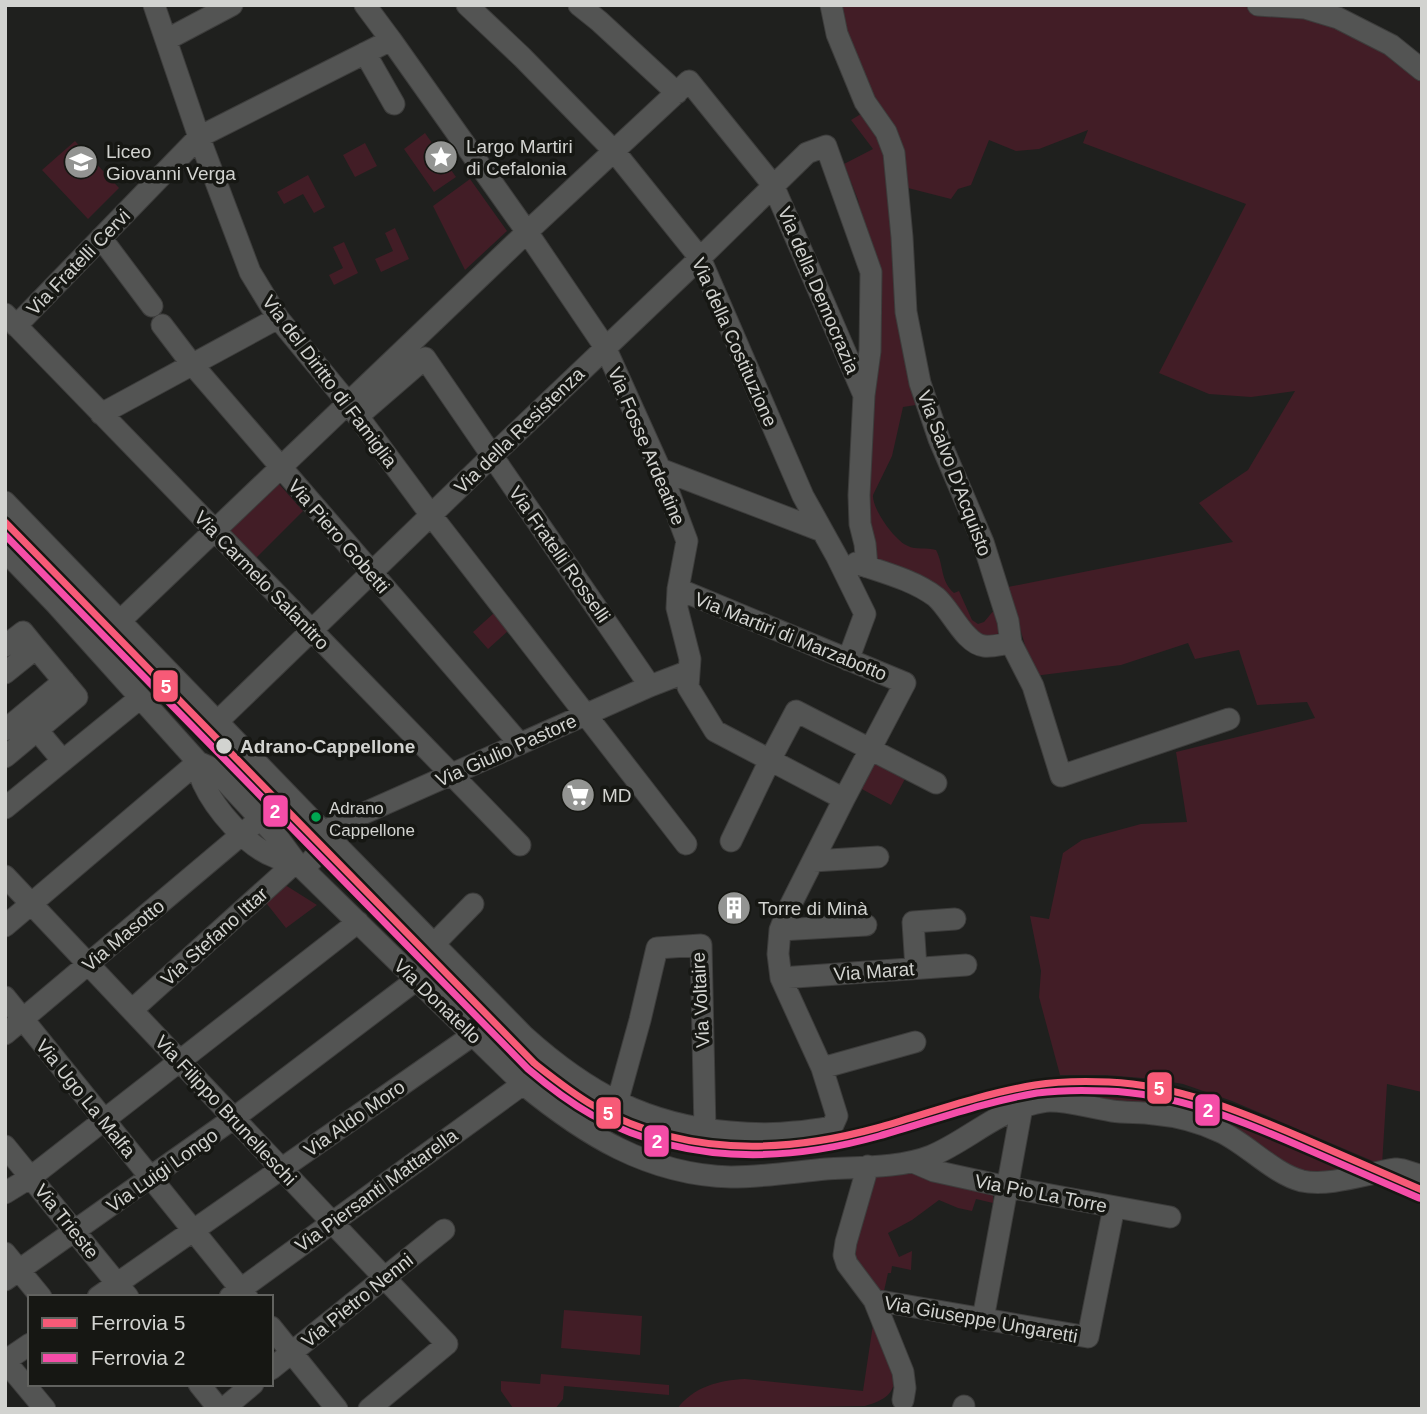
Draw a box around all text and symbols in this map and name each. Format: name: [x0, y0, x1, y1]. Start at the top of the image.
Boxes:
place label: Largo Martiri di Cefalonia: [466, 136, 573, 179]
place icon: Largo Martiri di Cefalonia: [422, 138, 460, 176]
place label: Liceo Giovanni Verga: [106, 141, 236, 184]
school or university icon: Liceo Giovanni Verga: [62, 143, 100, 181]
street label: Via della Democrazia: [774, 204, 863, 377]
street label: Via Fratelli Cervi: [23, 205, 134, 320]
street label: Via della Costituzione: [688, 255, 781, 430]
street label: Via del Diritto di Famiglia: [258, 291, 401, 472]
street label: Via della Resistenza: [450, 363, 589, 498]
street label: Via Fosse Ardeatine: [604, 364, 689, 528]
street label: Via Salvo D'Acquisto: [913, 388, 996, 559]
street label: Via Piero Gobetti: [284, 475, 394, 597]
street label: Via Fratelli Rosselli: [505, 482, 614, 626]
street label: Via Carmelo Salanitro: [190, 507, 333, 654]
street label: Via Martiri di Marzabotto: [692, 588, 890, 685]
line badge: 5: [152, 669, 179, 703]
text: 5: [161, 676, 172, 697]
street label: Via Giulio Pastore: [433, 710, 580, 791]
marker: Adrano-Cappellone: [214, 736, 234, 756]
place label: Adrano-Cappellone: [240, 736, 415, 757]
supermarket icon: MD: [559, 776, 597, 814]
place label: MD: [602, 785, 632, 806]
line badge: 2: [262, 794, 289, 828]
place label: Adrano Cappellone: [329, 799, 415, 840]
text: 2: [270, 801, 280, 822]
marker: Adrano Cappellone: [309, 810, 323, 824]
street label: Via Stefano Ittar: [157, 883, 272, 990]
building icon: Torre di Minà: [715, 889, 753, 927]
street label: Via Masotto: [78, 895, 168, 976]
place label: Torre di Minà: [758, 898, 868, 919]
street label: Via Voltaire: [688, 952, 713, 1048]
street label: Via Donatello: [390, 955, 485, 1048]
street label: Via Marat: [833, 958, 916, 985]
street label: Via Filippo Brunelleschi: [151, 1031, 301, 1190]
street label: Via Ugo La Malfa: [32, 1035, 140, 1162]
line badge: 5: [1146, 1071, 1173, 1105]
street label: Via Aldo Moro: [300, 1076, 409, 1161]
text: 5: [1154, 1078, 1165, 1099]
line badge: 2: [1194, 1093, 1221, 1127]
line badge: 5: [595, 1096, 622, 1130]
text: 2: [1203, 1100, 1213, 1121]
text: 5: [603, 1103, 614, 1124]
street label: Via Luigi Longo: [103, 1124, 222, 1216]
street label: Via Piersanti Mattarella: [291, 1124, 462, 1256]
line badge: 2: [643, 1124, 670, 1158]
text: 2: [652, 1131, 662, 1152]
street label: Via Pio La Torre: [973, 1170, 1109, 1217]
street label: Via Trieste: [30, 1180, 103, 1263]
street label: Via Pietro Nenni: [297, 1249, 417, 1352]
street label: Via Giuseppe Ungaretti: [883, 1292, 1079, 1347]
legend: [28, 1295, 273, 1386]
text: Ferrovia 5: [91, 1311, 186, 1334]
text: Ferrovia 2: [91, 1346, 186, 1369]

